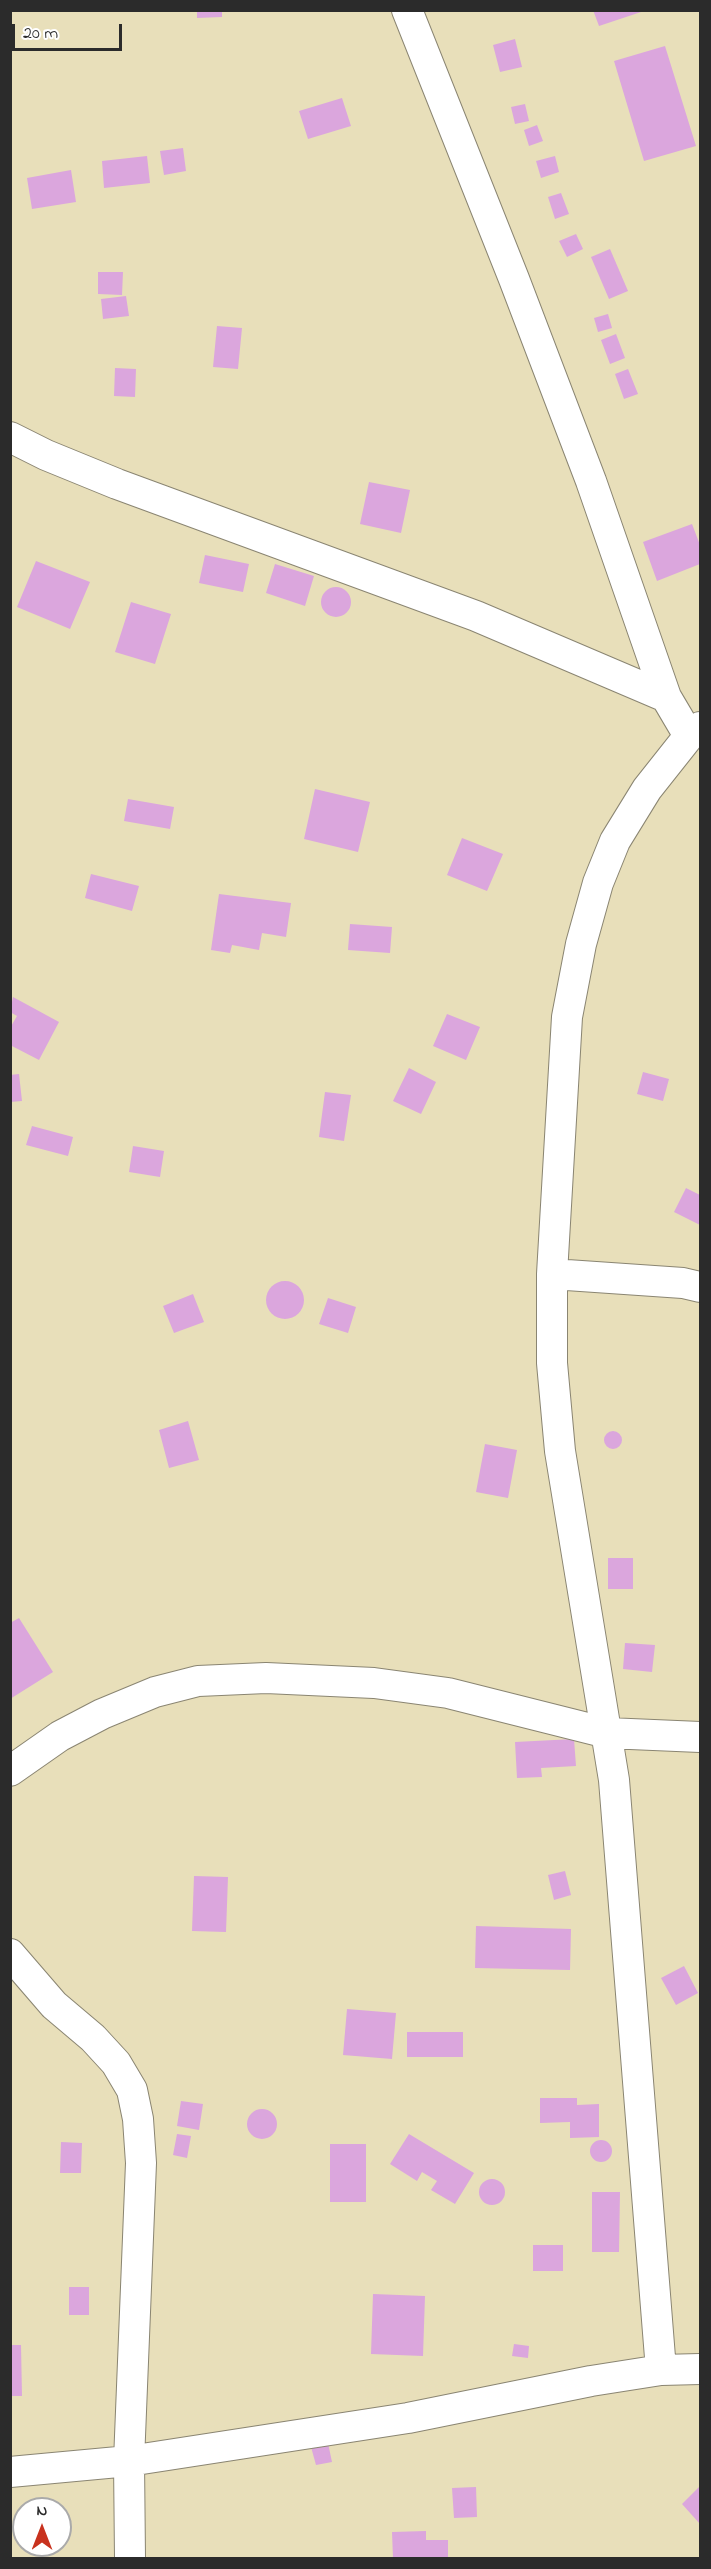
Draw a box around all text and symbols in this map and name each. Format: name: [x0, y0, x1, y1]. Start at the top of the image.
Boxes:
scale bar: [15, 12, 124, 50]
text: 20 m: [23, 21, 58, 47]
north arrow: [12, 2497, 72, 2557]
text: N: [37, 2499, 47, 2523]

